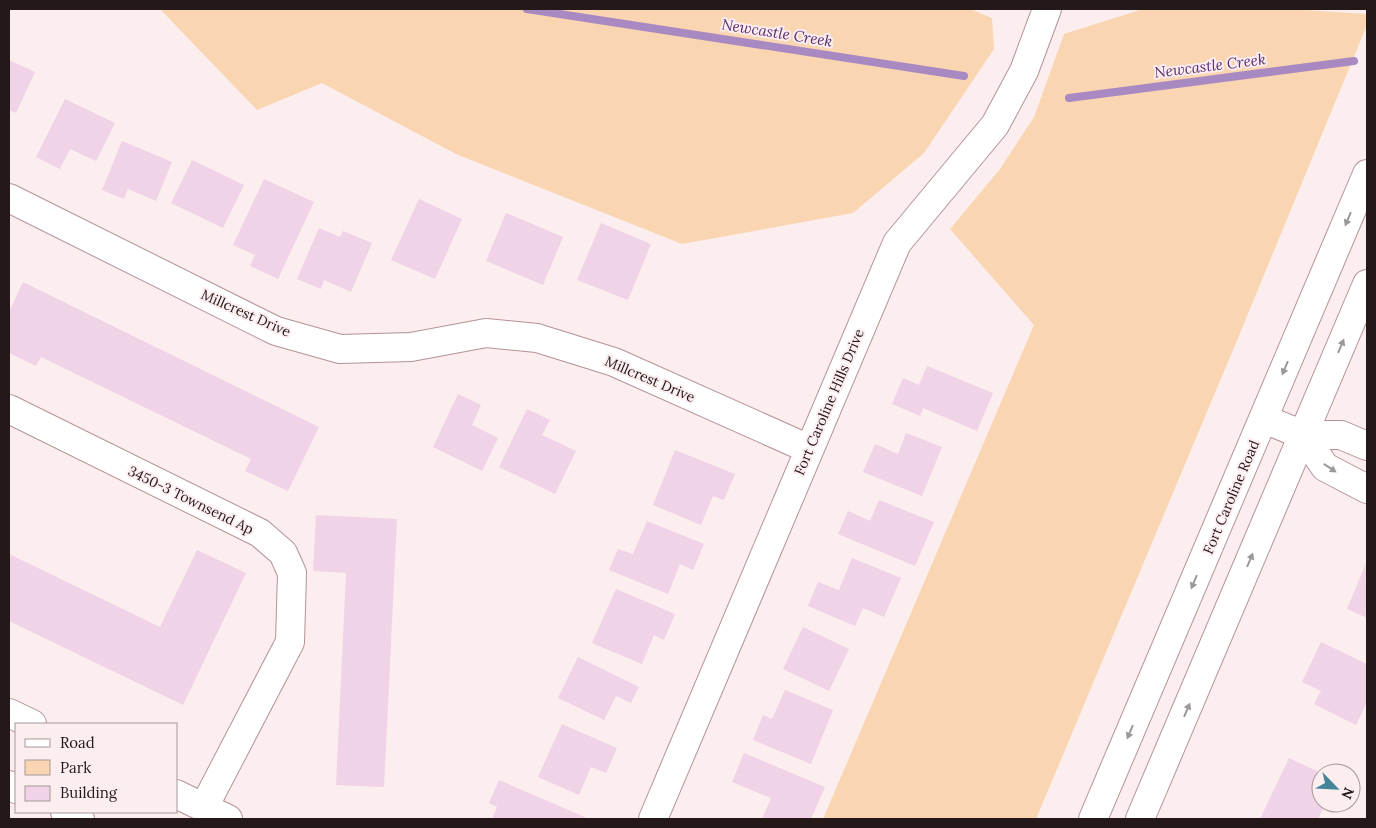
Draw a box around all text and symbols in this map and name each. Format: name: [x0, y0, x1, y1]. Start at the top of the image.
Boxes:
water label: Newcastle Creek: [720, 14, 834, 51]
water label: Newcastle Creek: [1153, 49, 1267, 82]
one-way arrow: [1344, 211, 1352, 226]
street label: Millcrest Drive: [198, 285, 294, 341]
street label: Fort Caroline Hills Drive: [790, 326, 868, 478]
one-way arrow: [1337, 339, 1345, 353]
street label: Millcrest Drive: [602, 352, 698, 406]
one-way arrow: [1281, 361, 1289, 375]
street label: Fort Caroline Road: [1199, 437, 1263, 557]
street label: 3450-3 Townsend Ap: [125, 462, 257, 538]
one-way arrow: [1323, 464, 1337, 473]
one-way arrow: [1247, 553, 1255, 567]
one-way arrow: [1190, 575, 1198, 589]
one-way arrow: [1183, 703, 1191, 717]
legend: [15, 723, 178, 813]
one-way arrow: [1126, 725, 1134, 739]
text: Road: [60, 733, 95, 752]
text: Park: [60, 758, 91, 777]
north arrow: [1311, 763, 1361, 813]
text: Building: [60, 783, 118, 802]
text: N: [1337, 785, 1358, 802]

